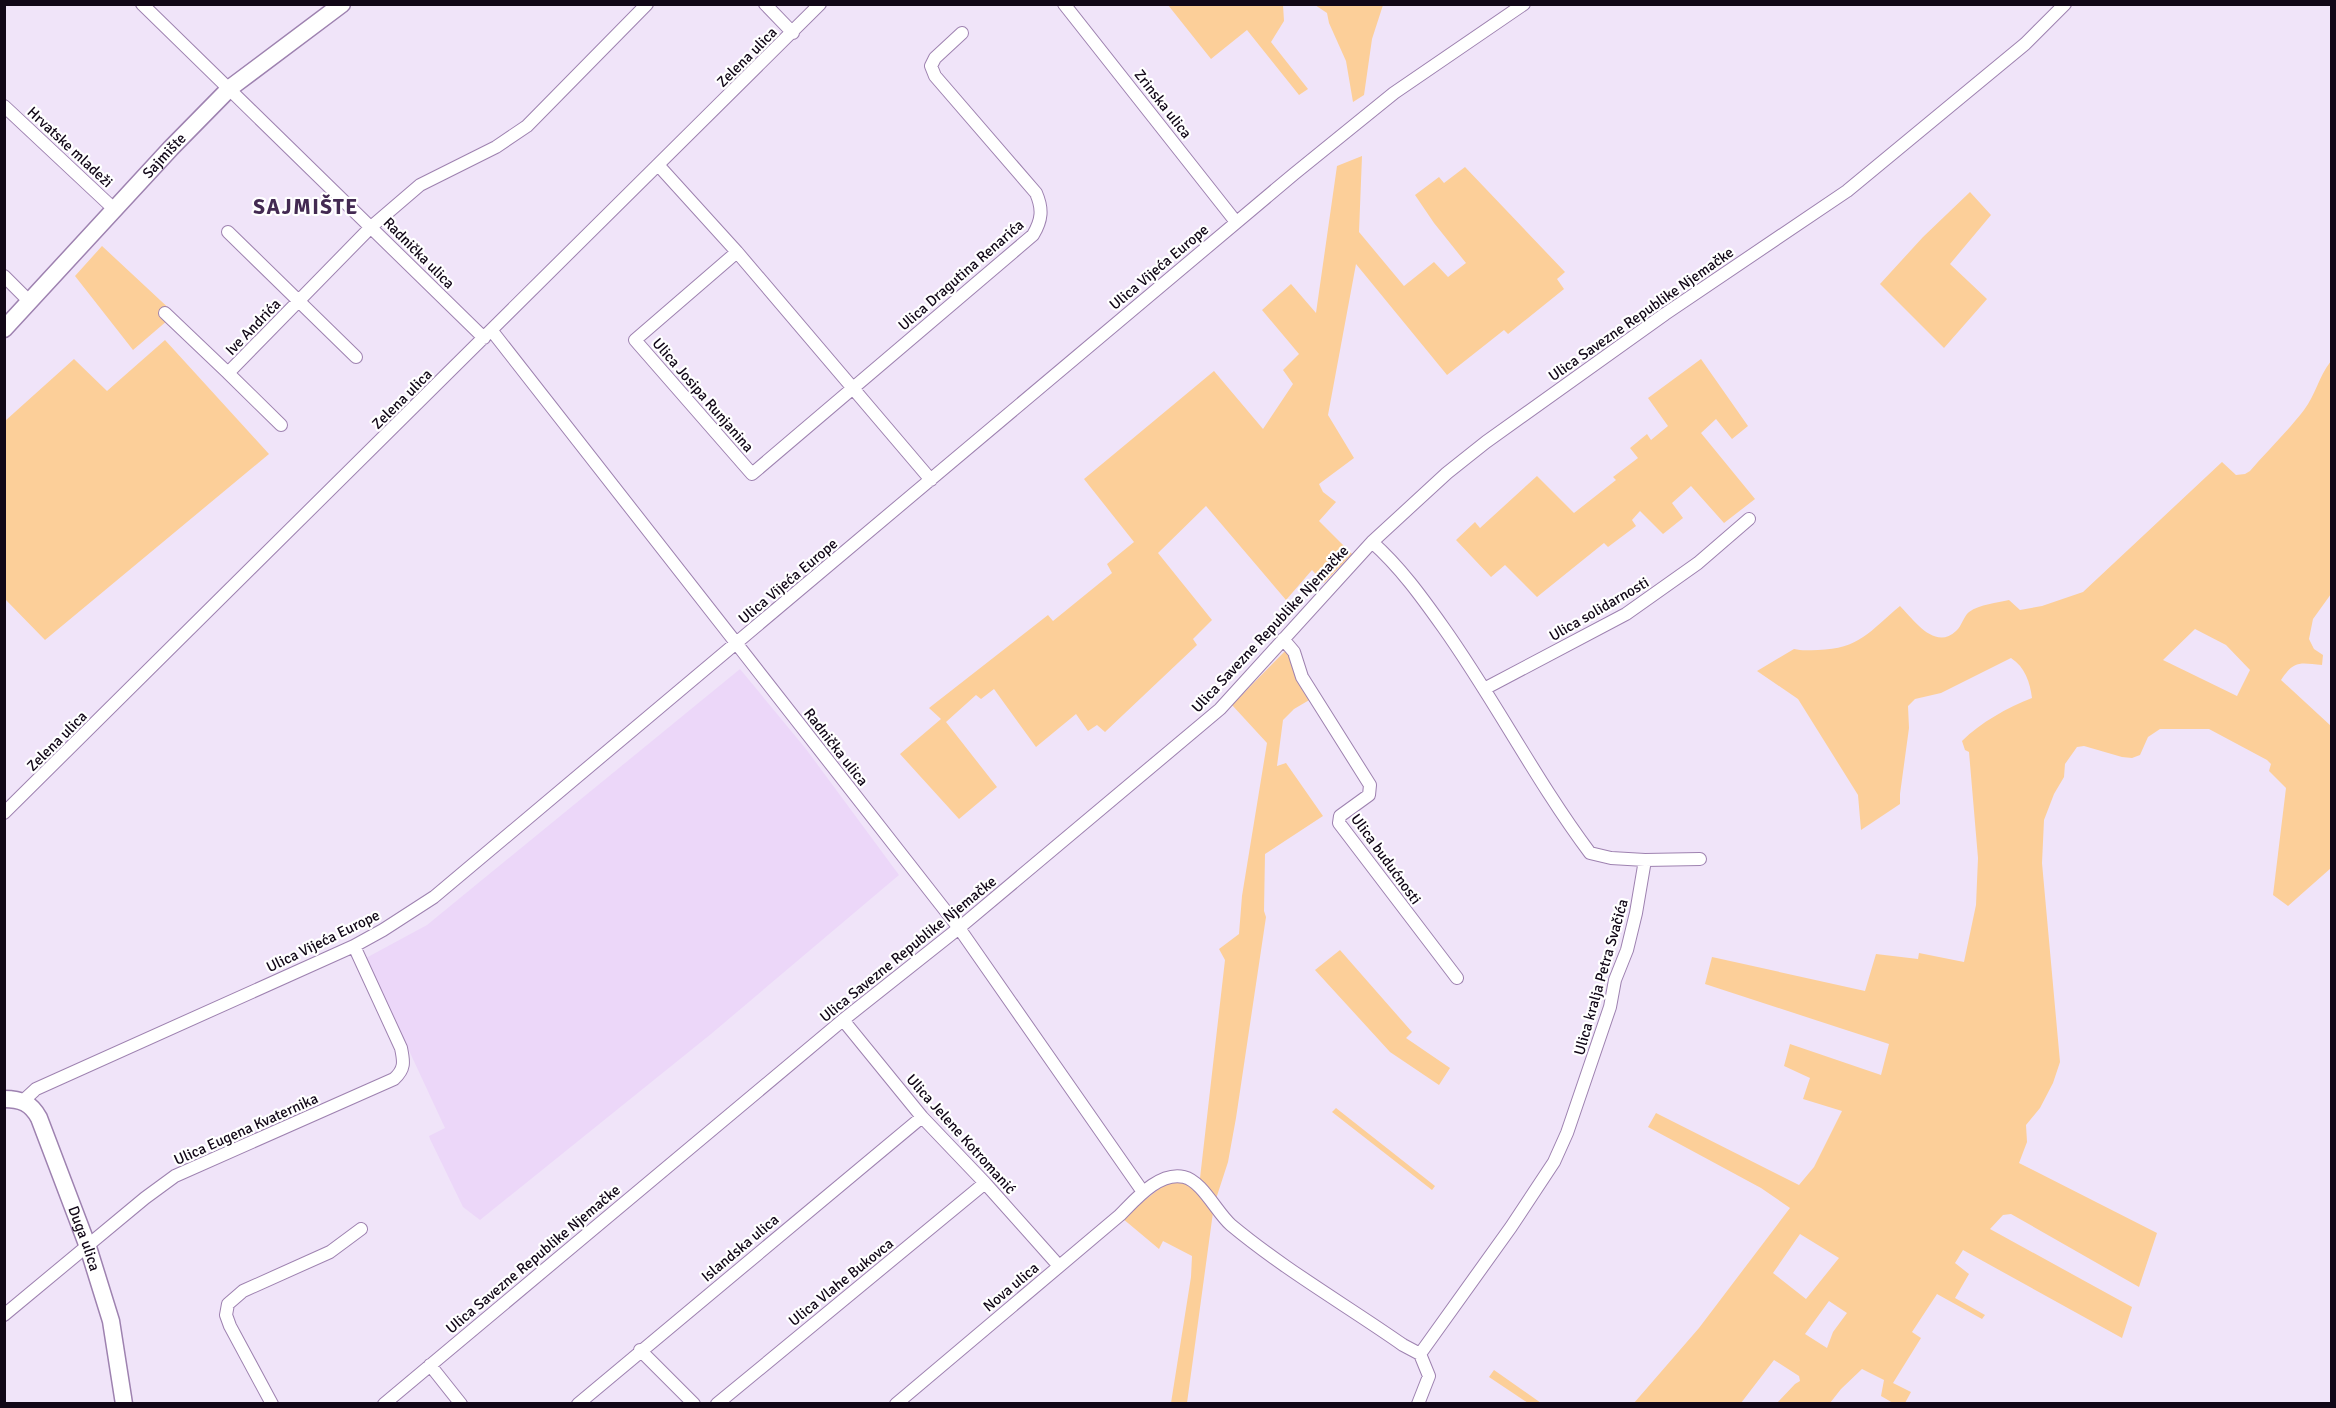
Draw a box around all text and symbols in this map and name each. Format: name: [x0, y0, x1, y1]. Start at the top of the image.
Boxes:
street label: Zelena ulica: [713, 23, 781, 91]
street label: Zrinska ulica: [1131, 66, 1195, 142]
street label: Hrvatske mladeži: [24, 103, 116, 191]
street label: Sajmište: [139, 129, 190, 182]
district label: SAJMIŠTE: [253, 194, 359, 220]
street label: Radnička ulica: [380, 214, 458, 292]
street label: Ulica Dragutina Renarića: [895, 216, 1027, 334]
street label: Ulica Vijeća Europe: [1106, 220, 1212, 314]
street label: Ulica Savezne Republike Njemačke: [1545, 243, 1737, 385]
street label: Ive Andrića: [222, 295, 284, 359]
street label: Ulica Josipa Runjanina: [649, 334, 757, 456]
street label: Zelena ulica: [368, 365, 436, 433]
street label: Ulica Vijeća Europe: [735, 534, 841, 628]
street label: Ulica Savezne Republike Njemačke: [1188, 542, 1352, 716]
street label: Ulica solidarnosti: [1546, 573, 1652, 645]
street label: Radnička ulica: [800, 705, 872, 789]
street label: Zelena ulica: [23, 707, 91, 775]
street label: Ulica budućnosti: [1347, 810, 1425, 908]
street label: Ulica Savezne Republike Njemačke: [816, 872, 1000, 1026]
street label: Ulica kralja Petra Svačića: [1570, 897, 1632, 1057]
street label: Ulica Vijeća Europe: [263, 906, 383, 976]
street label: Ulica Jelene Kotromanić: [902, 1070, 1020, 1198]
street label: Ulica Eugena Kvaternika: [171, 1089, 321, 1169]
street label: Ulica Savezne Republike Njemačke: [442, 1181, 624, 1337]
street label: Duga ulica: [64, 1203, 104, 1273]
street label: Islandska ulica: [698, 1210, 782, 1286]
street label: Ulica Vlahe Bukovca: [785, 1234, 897, 1330]
street label: Nova ulica: [980, 1259, 1042, 1315]

